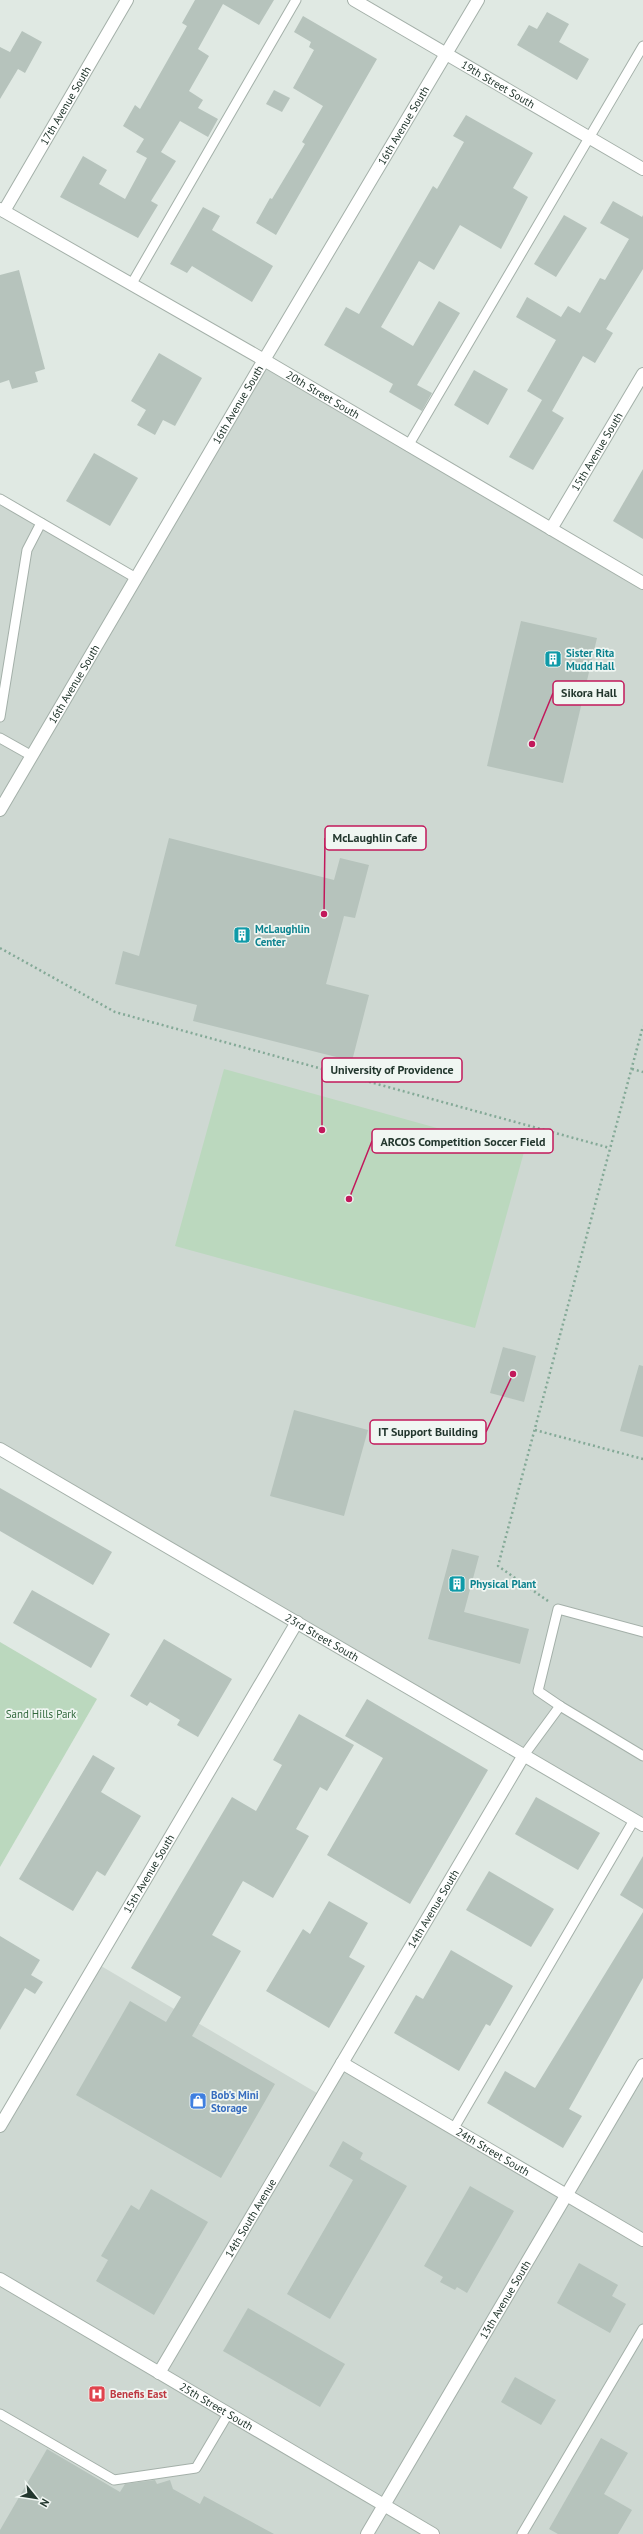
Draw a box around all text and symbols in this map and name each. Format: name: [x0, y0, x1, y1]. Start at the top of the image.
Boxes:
street label: 19th Street South: [459, 57, 538, 111]
street label: 17th Avenue South: [37, 64, 94, 148]
street label: 16th Avenue South: [375, 84, 432, 167]
street label: 16th Avenue South: [209, 363, 266, 447]
street label: 20th Street South: [283, 367, 362, 422]
street label: 15th Avenue South: [568, 410, 626, 494]
street label: 16th Avenue South: [45, 642, 102, 726]
place label: Sister Rita Mudd Hall: [566, 646, 615, 673]
building icon: Sister Rita Mudd Hall: [543, 649, 563, 669]
callout: Sikora Hall: [553, 681, 624, 705]
text: Sikora Hall: [561, 685, 617, 700]
callout: McLaughlin Cafe: [325, 826, 426, 850]
text: McLaughlin Cafe: [333, 830, 417, 845]
place label: McLaughlin Center: [255, 922, 310, 949]
building icon: McLaughlin Center: [232, 925, 252, 945]
callout: University of Providence: [322, 1058, 462, 1082]
text: University of Providence: [330, 1062, 454, 1077]
callout: ARCOS Competition Soccer Field: [372, 1129, 553, 1153]
text: ARCOS Competition Soccer Field: [380, 1134, 546, 1149]
callout: IT Support Building: [370, 1420, 486, 1444]
text: IT Support Building: [378, 1424, 478, 1439]
building icon: Physical Plant: [447, 1574, 467, 1594]
place label: Physical Plant: [470, 1577, 536, 1591]
street label: 23rd Street South: [283, 1610, 361, 1664]
park label: Sand Hills Park: [6, 1707, 77, 1721]
street label: 15th Avenue South: [120, 1832, 177, 1916]
street label: 14th Avenue South: [404, 1867, 462, 1951]
place label: Bob's Mini Storage: [211, 2088, 259, 2115]
shop icon: Bob's Mini Storage: [188, 2091, 208, 2111]
street label: 24th Street South: [453, 2125, 532, 2179]
street label: 14th South Avenue: [222, 2176, 279, 2260]
street label: 13th Avenue South: [476, 2258, 534, 2342]
street label: 25th Street South: [177, 2379, 256, 2434]
hospital icon: Benefis East: [87, 2384, 107, 2404]
place label: Benefis East: [110, 2387, 167, 2401]
north arrow: [16, 2478, 56, 2518]
text: N: [37, 2496, 53, 2510]

